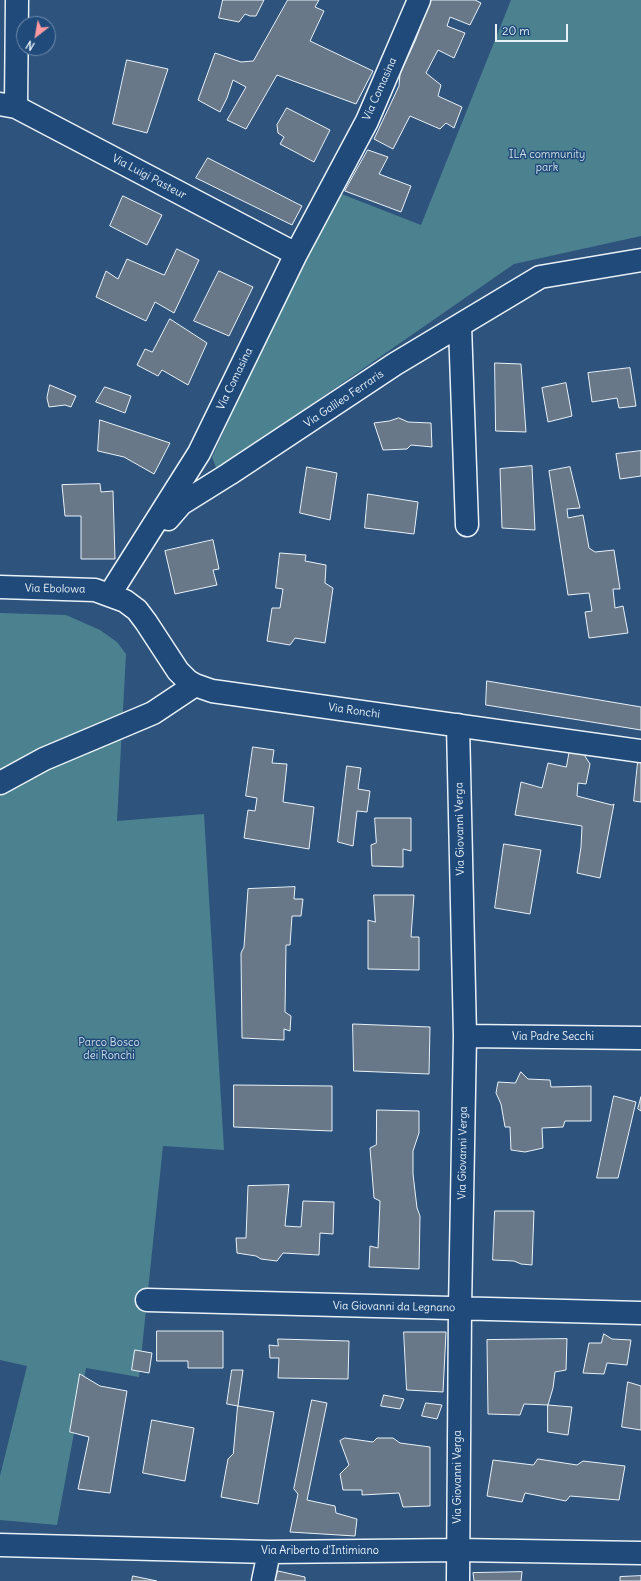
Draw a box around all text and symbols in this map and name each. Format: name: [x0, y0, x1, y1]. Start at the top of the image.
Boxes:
north arrow: [16, 16, 56, 56]
scale bar: [497, 16, 570, 42]
text: 20 m: [502, 23, 530, 38]
text: N: [23, 37, 37, 53]
street label: Via Comasina: [360, 55, 400, 123]
park label: ILA community park: [509, 148, 585, 174]
street label: Via Luigi Pasteur: [110, 152, 188, 202]
street label: Via Comasina: [214, 346, 256, 412]
street label: Via Galileo Ferraris: [302, 367, 386, 431]
street label: Via Ebolowa: [25, 582, 85, 596]
street label: Via Ronchi: [327, 701, 381, 721]
street label: Via Giovanni Verga: [453, 782, 467, 876]
street label: Via Padre Secchi: [512, 1030, 594, 1044]
park label: Parco Bosco dei Ronchi: [78, 1036, 140, 1062]
street label: Via Giovanni Verga: [456, 1106, 470, 1200]
street label: Via Giovanni da Legnano: [333, 1299, 455, 1315]
street label: Via Giovanni Verga: [451, 1430, 465, 1524]
street label: Via Ariberto d'Intimiano: [261, 1544, 379, 1558]

